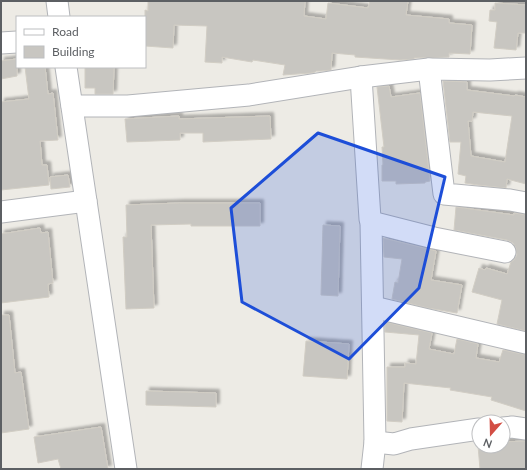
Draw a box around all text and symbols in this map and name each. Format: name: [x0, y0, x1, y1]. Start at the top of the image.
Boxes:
legend: [16, 16, 146, 68]
text: Road: [52, 24, 79, 39]
text: Building: [52, 44, 95, 59]
north arrow: [471, 414, 511, 454]
text: N: [481, 436, 494, 451]

